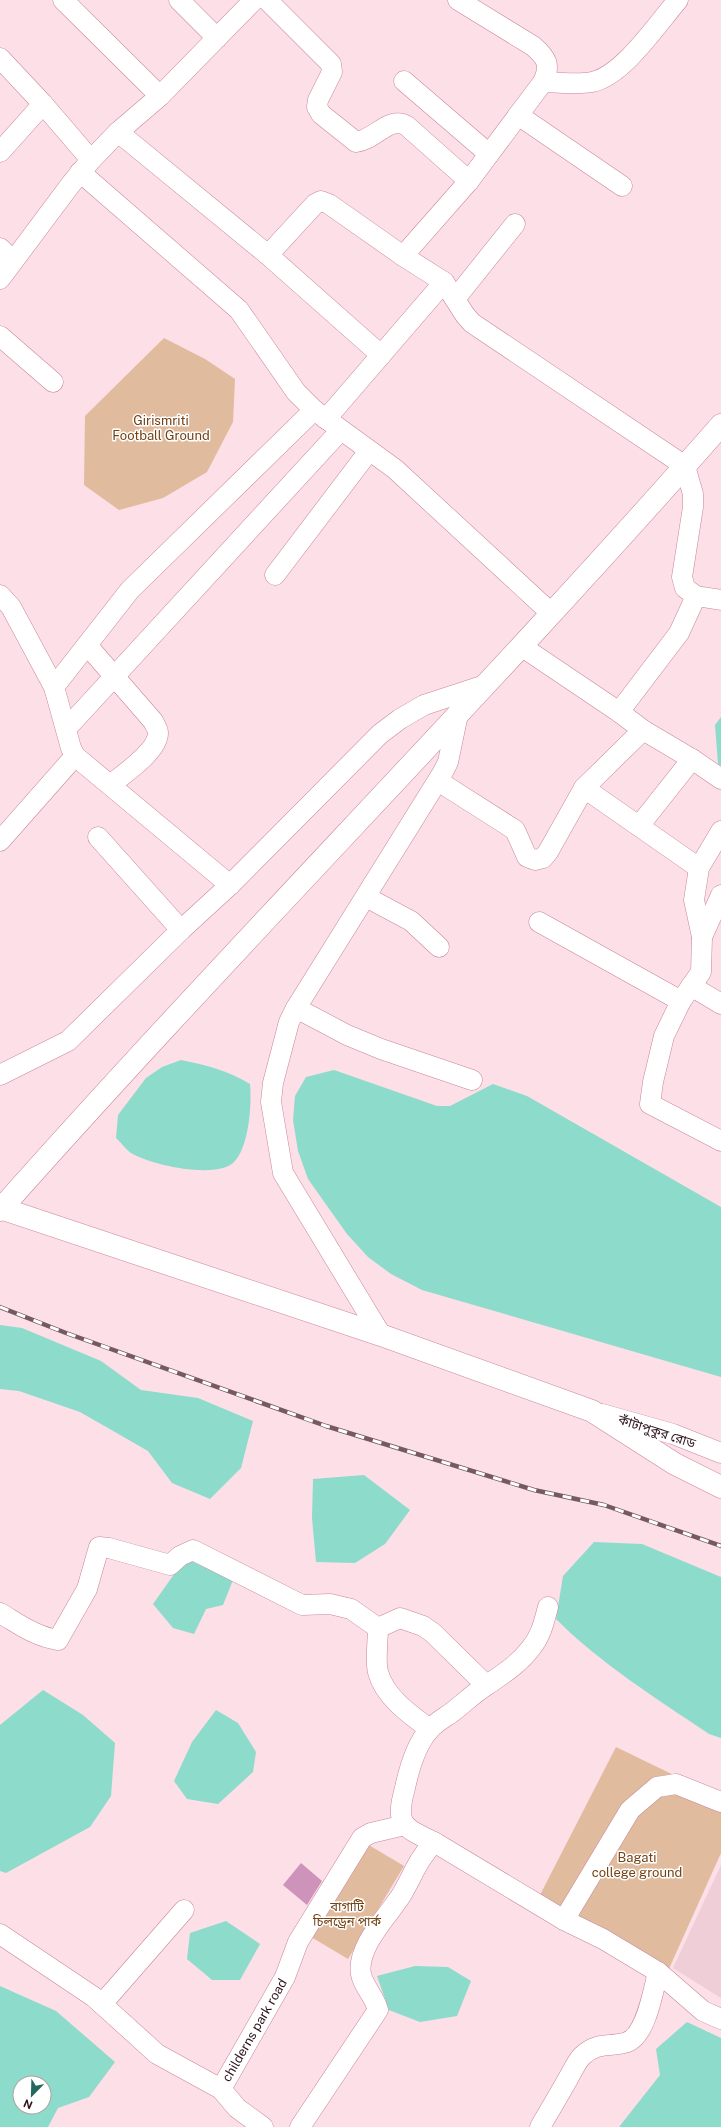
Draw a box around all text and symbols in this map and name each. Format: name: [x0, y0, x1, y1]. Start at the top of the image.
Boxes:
park label: Girismriti Football Ground: [112, 413, 210, 443]
street label: কাঁটাপুকুর রোড: [615, 1412, 698, 1452]
park label: Bagati college ground: [592, 1850, 682, 1880]
park label: বাগাটি চিলড্রেন পার্ক: [312, 1899, 381, 1929]
street label: childerns park road: [219, 1976, 290, 2084]
north arrow: [12, 2075, 52, 2115]
text: N: [22, 2097, 34, 2111]

